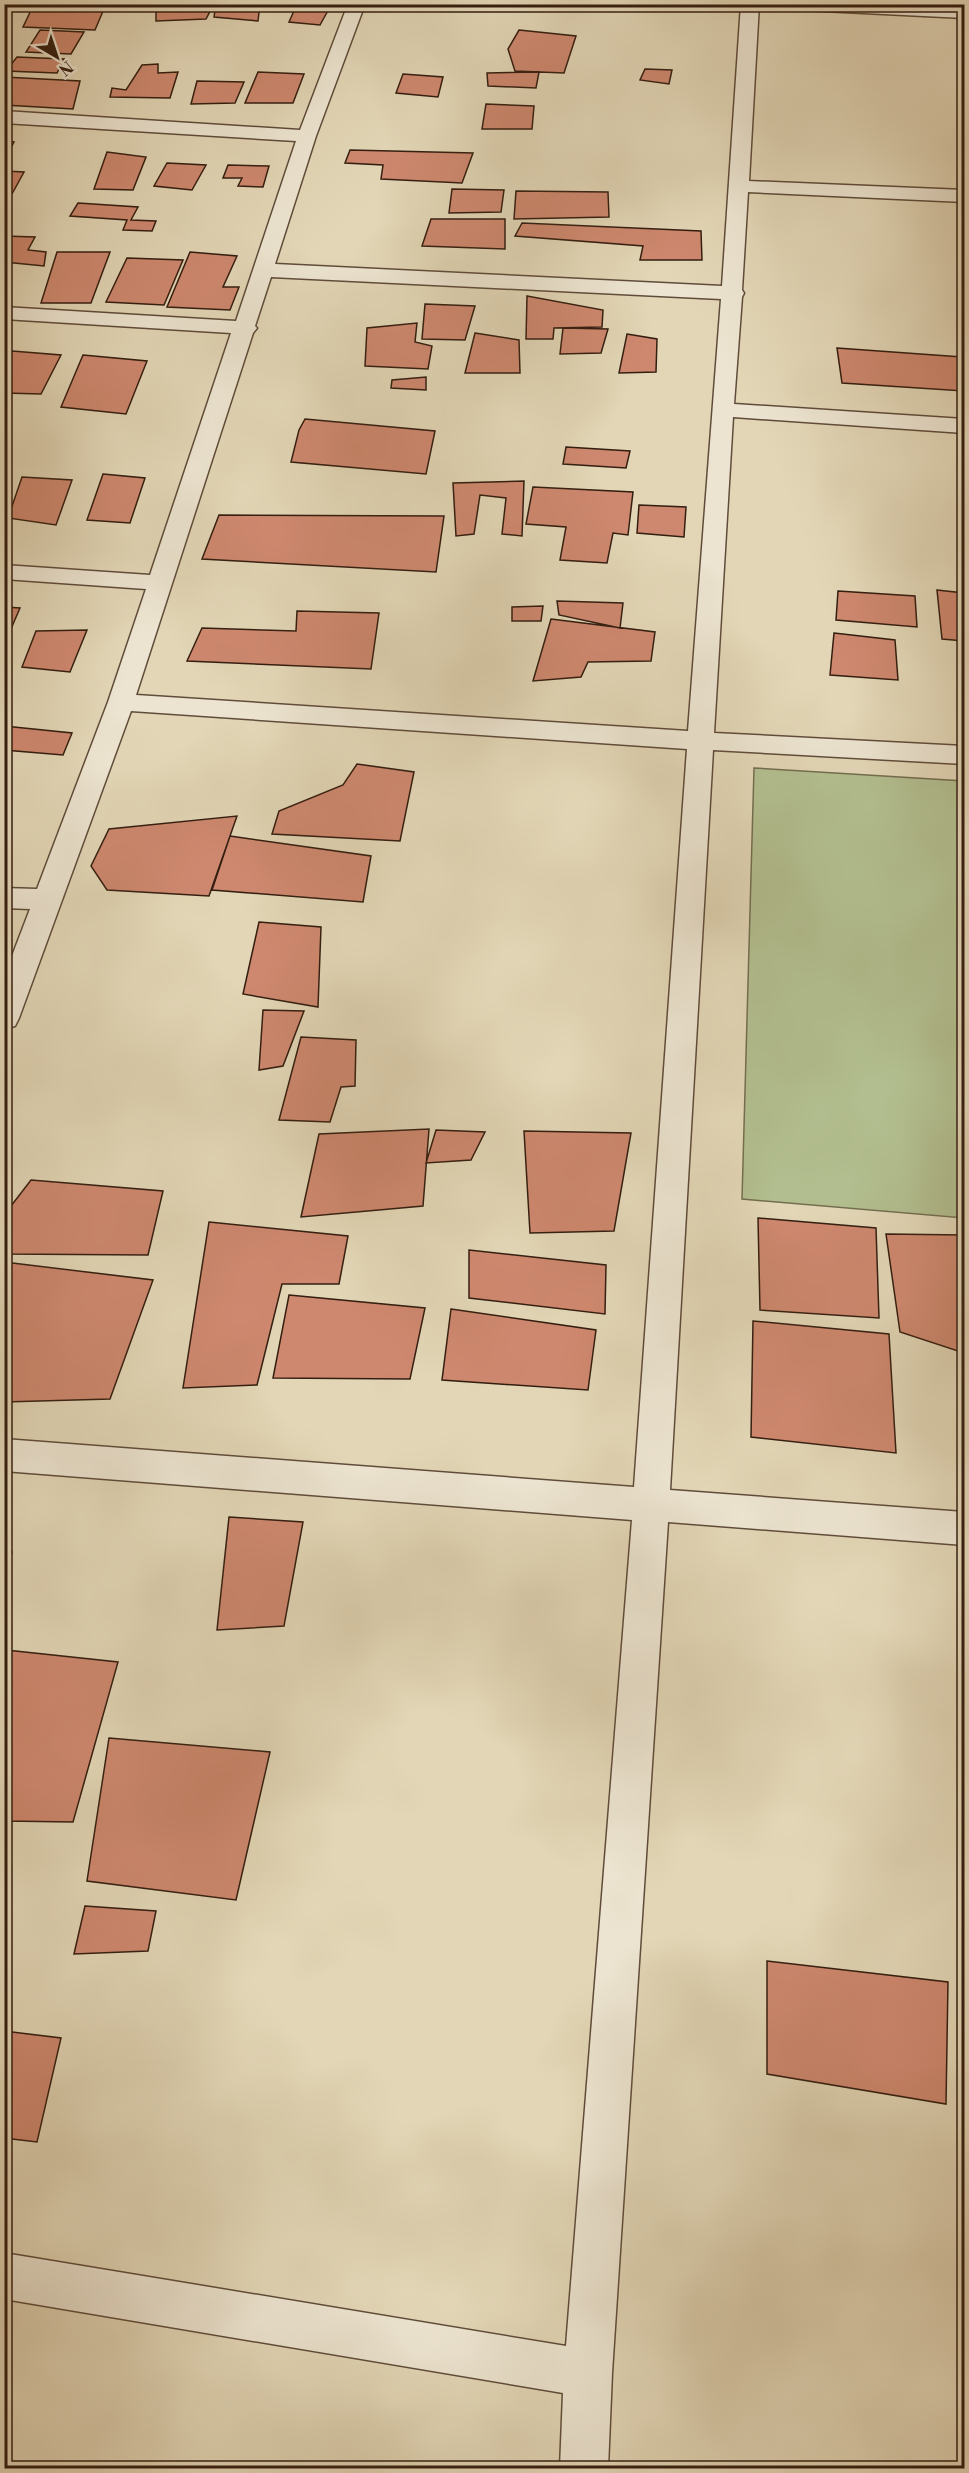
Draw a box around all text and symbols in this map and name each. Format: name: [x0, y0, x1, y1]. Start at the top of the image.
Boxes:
north arrow: [27, 27, 87, 87]
text: N: [54, 56, 77, 80]

